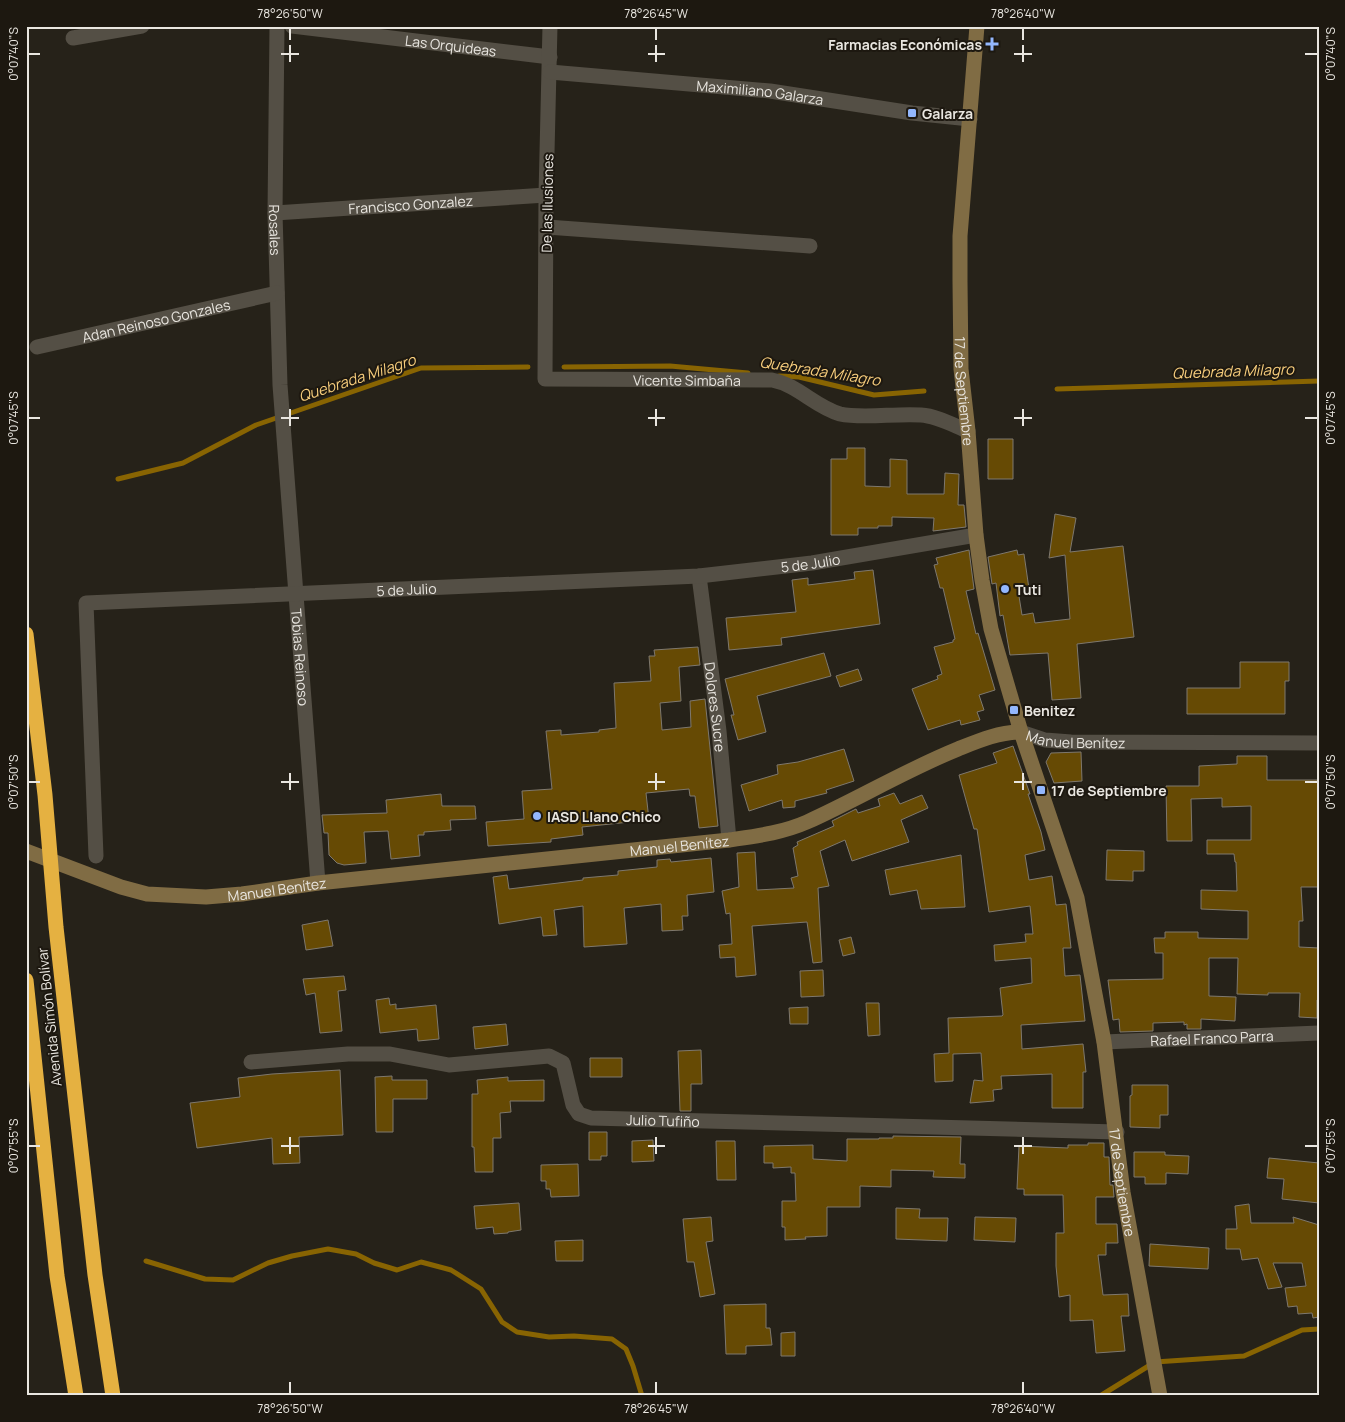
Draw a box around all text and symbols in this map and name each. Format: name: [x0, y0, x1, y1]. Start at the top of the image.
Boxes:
text: 78°26'50"W: [257, 5, 323, 22]
text: 78°26'45"W: [624, 5, 689, 22]
text: 78°26'40"W: [991, 5, 1056, 22]
text: 0°07'40"S: [5, 27, 22, 81]
text: 0°07'40"S: [1322, 27, 1339, 81]
street label: Las Orquideas: [404, 30, 498, 60]
place label: Farmacias Económicas: [828, 35, 982, 54]
marker: Farmacias Económicas: [986, 38, 998, 50]
street label: Maximiliano Galarza: [696, 75, 825, 109]
place label: Galarza: [922, 104, 973, 123]
marker: Galarza: [906, 107, 918, 119]
street label: De las Ilusiones: [537, 153, 557, 253]
street label: Francisco Gonzalez: [348, 190, 474, 218]
street label: Rosales: [265, 204, 286, 256]
street label: Adan Reinoso Gonzales: [80, 294, 232, 346]
street label: 17 de Septiembre: [951, 336, 979, 446]
water label: Quebrada Milagro: [296, 349, 419, 407]
water label: Quebrada Milagro: [758, 351, 883, 391]
water label: Quebrada Milagro: [1172, 358, 1295, 384]
street label: Vicente Simbaña: [633, 370, 741, 389]
text: 0°07'45"S: [5, 391, 22, 445]
text: 0°07'45"S: [1322, 391, 1339, 445]
street label: 5 de Julio: [780, 549, 842, 576]
street label: 5 de Julio: [376, 578, 437, 600]
place label: Tuti: [1015, 580, 1042, 599]
marker: Tuti: [999, 583, 1011, 595]
street label: Tobias Reinoso: [288, 608, 314, 706]
street label: Dolores Sucre: [701, 661, 730, 753]
place label: Benitez: [1024, 701, 1075, 720]
marker: Benitez: [1008, 704, 1020, 716]
street label: Manuel Benítez: [1024, 725, 1125, 752]
text: 0°07'50"S: [5, 755, 22, 809]
text: 0°07'50"S: [1322, 755, 1339, 809]
place label: 17 de Septiembre: [1051, 781, 1167, 800]
marker: 17 de Septiembre: [1035, 784, 1047, 796]
place label: IASD Llano Chico: [547, 807, 661, 826]
marker: IASD Llano Chico: [531, 810, 543, 822]
street label: Manuel Benítez: [629, 831, 730, 860]
street label: Manuel Benítez: [227, 873, 327, 905]
street label: Avenida Simón Bolívar: [32, 947, 66, 1087]
street label: Rafael Franco Parra: [1150, 1025, 1274, 1050]
street label: Julio Tufiño: [626, 1109, 700, 1130]
text: 0°07'55"S: [5, 1119, 22, 1173]
text: 0°07'55"S: [1322, 1119, 1339, 1173]
street label: 17 de Septiembre: [1105, 1127, 1140, 1238]
text: 78°26'50"W: [257, 1400, 323, 1417]
text: 78°26'45"W: [624, 1400, 689, 1417]
text: 78°26'40"W: [991, 1400, 1056, 1417]

